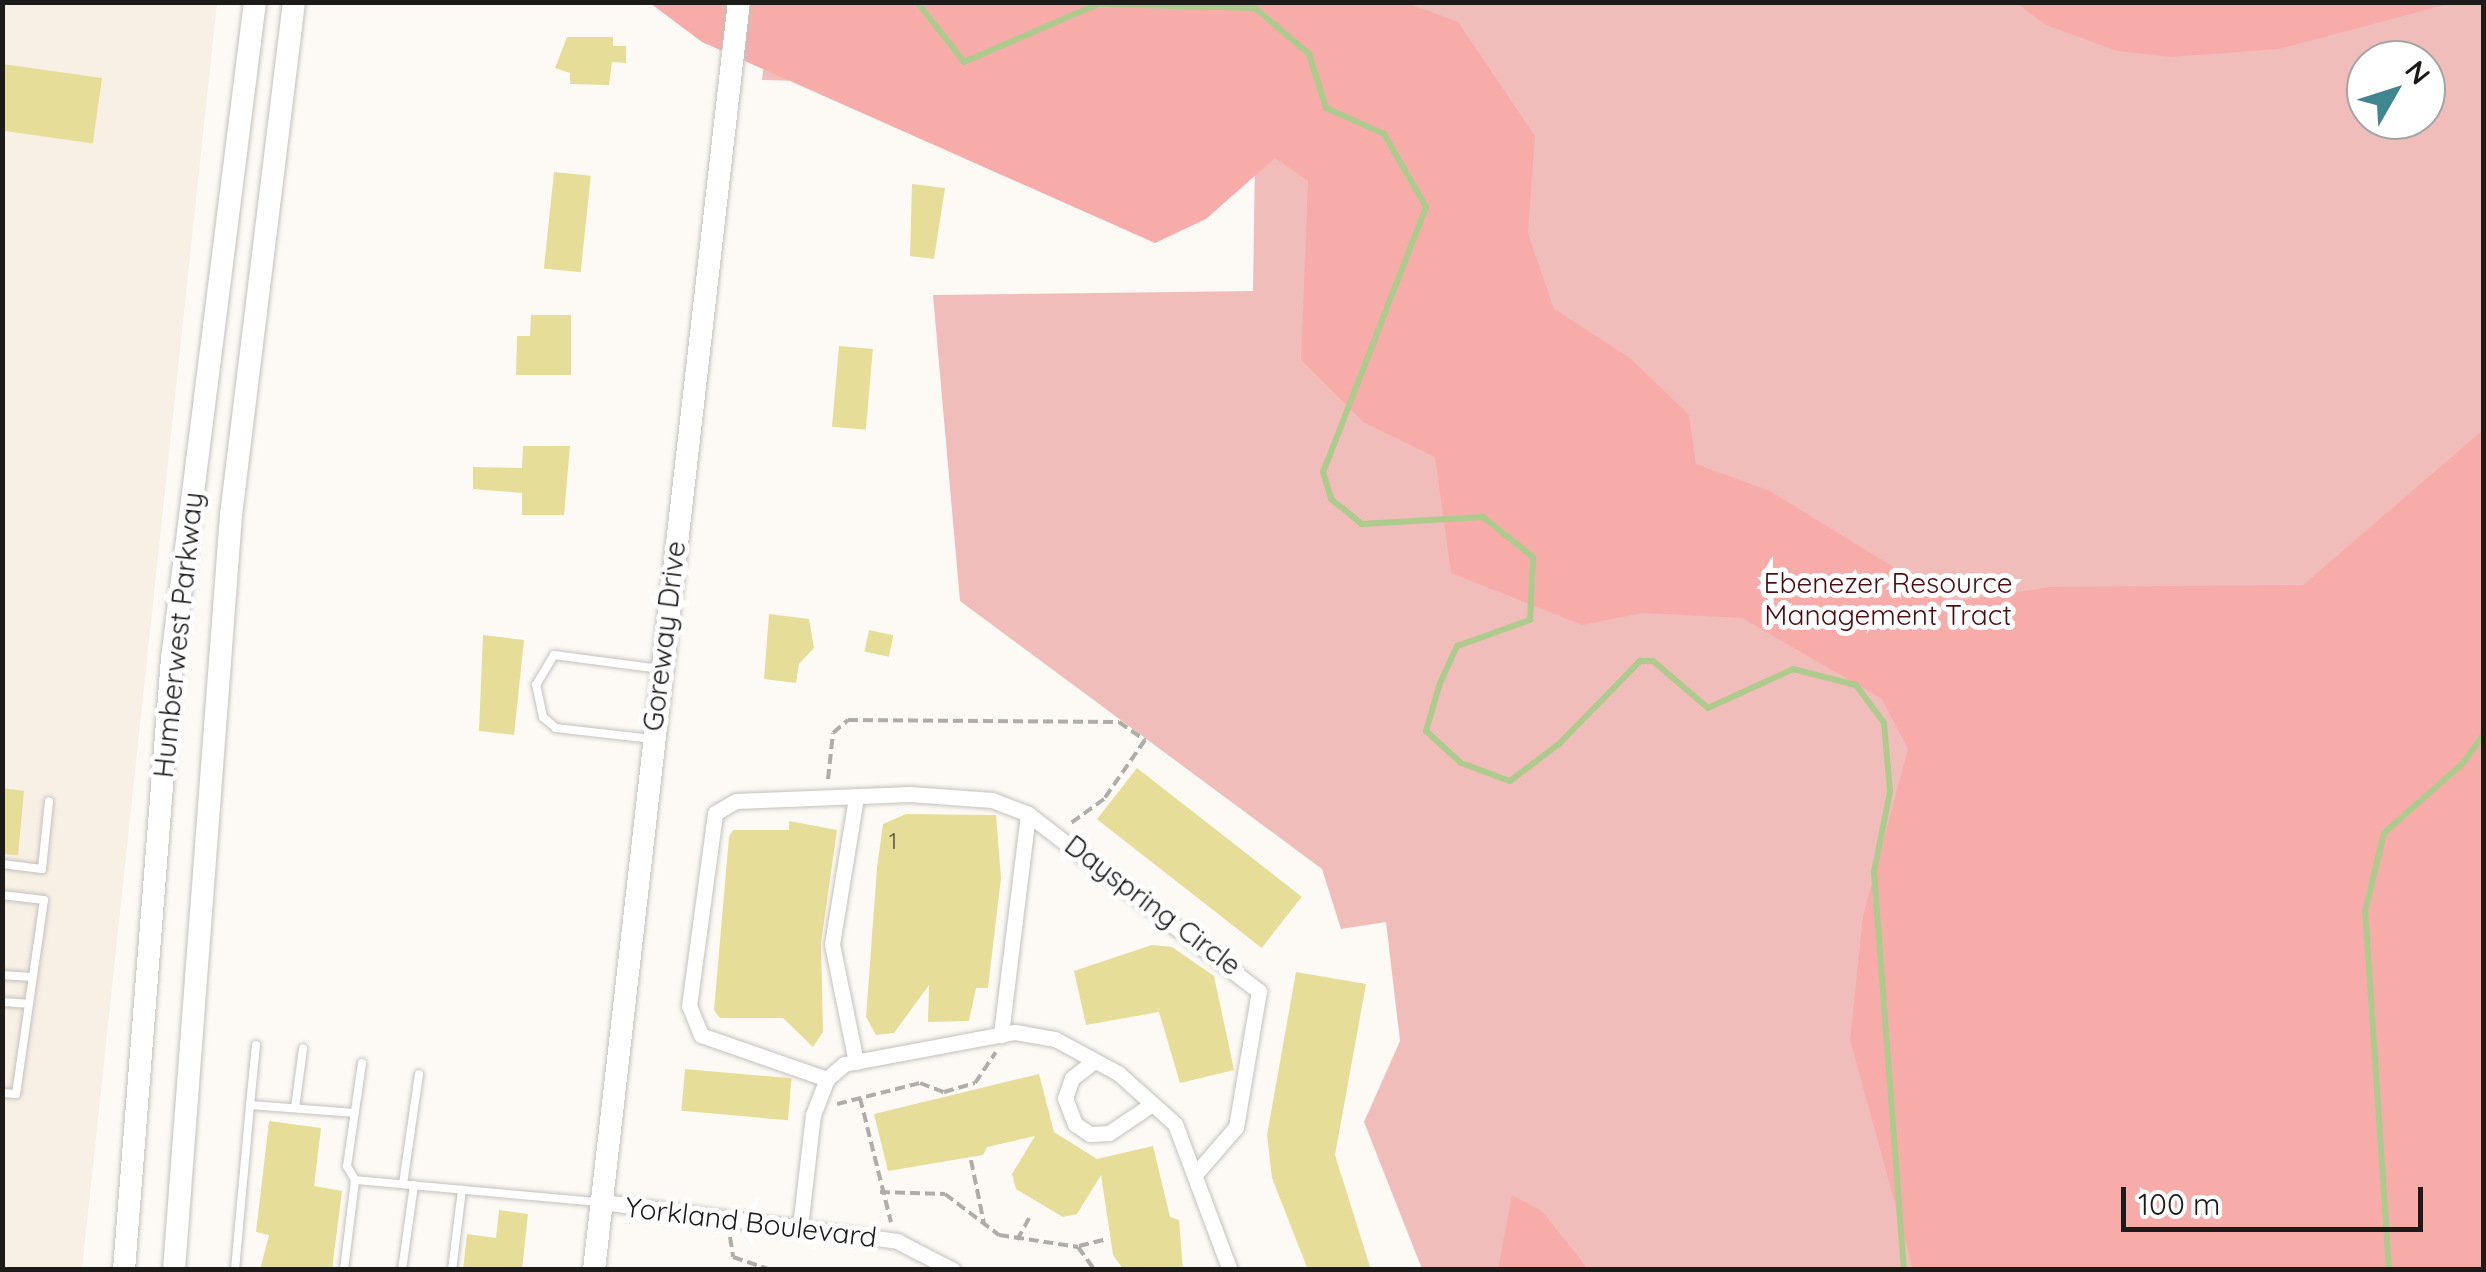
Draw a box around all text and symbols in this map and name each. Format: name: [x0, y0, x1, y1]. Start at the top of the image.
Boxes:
north arrow: [2346, 40, 2446, 140]
text: N: [2398, 53, 2438, 91]
street label: Humberwest Parkway: [146, 491, 210, 779]
street label: Goreway Drive: [636, 539, 692, 733]
park label: Ebenezer Resource Management Tract: [1764, 566, 2012, 632]
street label: Dayspring Circle: [1058, 828, 1248, 982]
house number: 1: [889, 829, 897, 855]
scale bar: [2126, 1167, 2428, 1229]
text: 100 m: [2138, 1185, 2220, 1223]
street label: Yorkland Boulevard: [623, 1190, 879, 1254]

